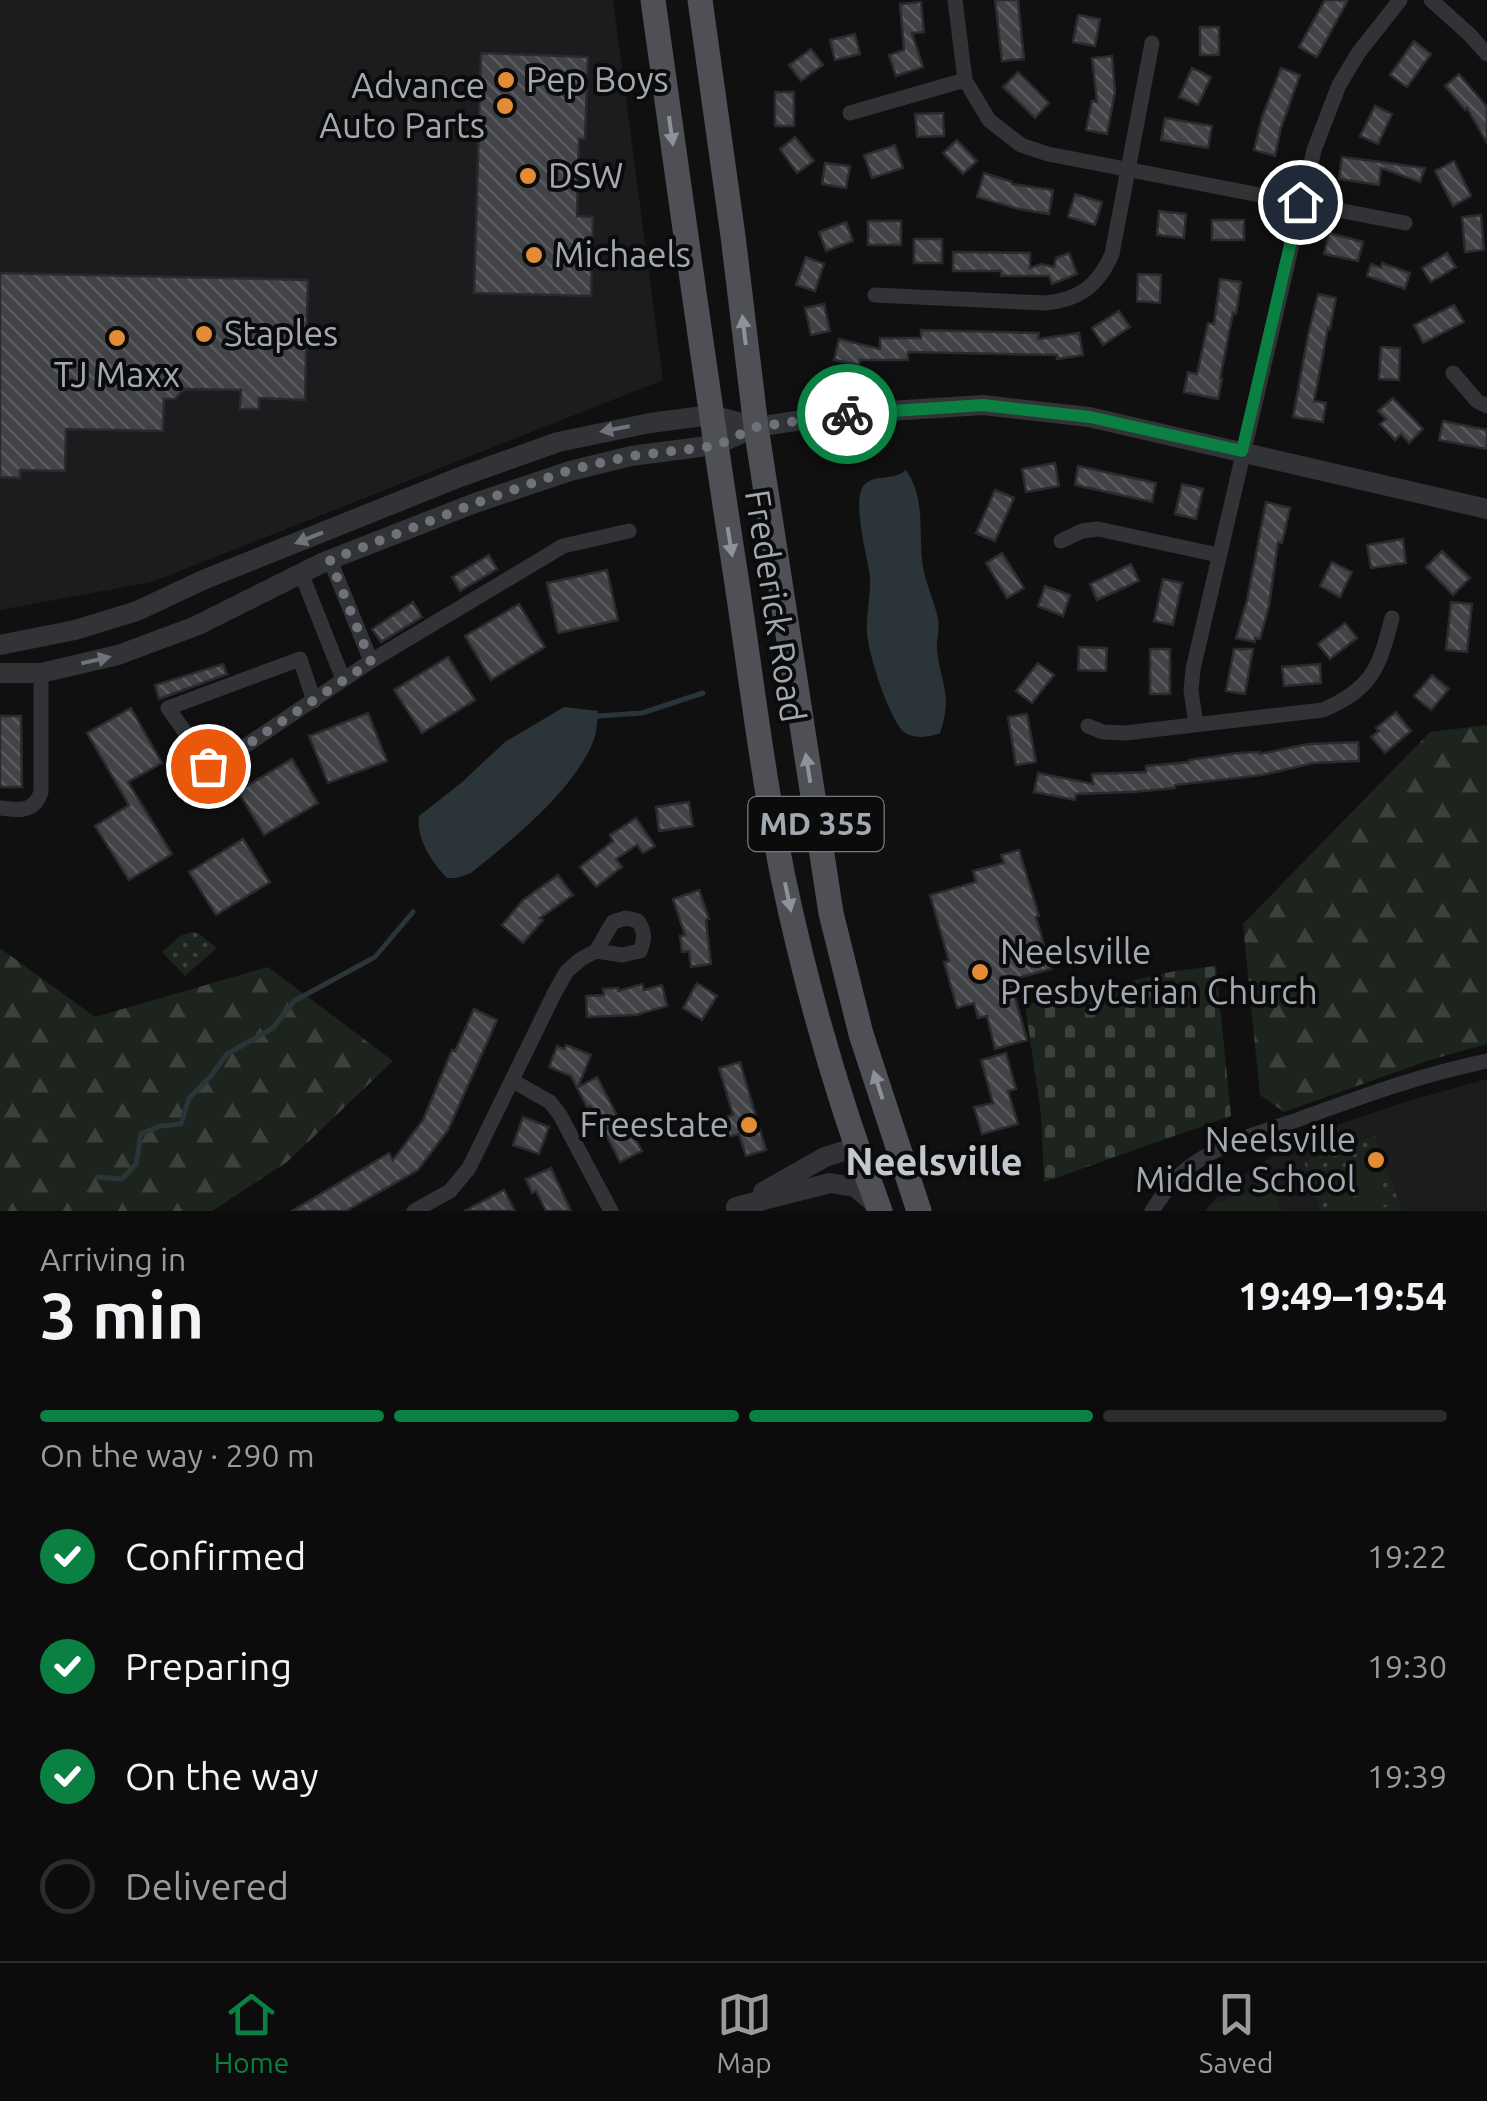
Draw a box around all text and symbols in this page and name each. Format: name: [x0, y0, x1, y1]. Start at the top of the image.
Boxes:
place label: Pep Boys: [526, 59, 669, 99]
place label: Advance Auto Parts: [319, 65, 485, 145]
marker: Pep Boys: [495, 69, 517, 91]
marker: Advance Auto Parts: [494, 95, 516, 117]
one-way arrow: [664, 116, 680, 148]
place label: DSW: [548, 155, 623, 195]
pin: [1258, 160, 1343, 245]
marker: DSW: [517, 165, 539, 187]
icon: home: [1273, 175, 1328, 230]
place label: Michaels: [554, 234, 691, 274]
marker: Michaels: [523, 244, 545, 266]
place label: Staples: [224, 313, 338, 353]
one-way arrow: [736, 314, 752, 346]
marker: Staples: [193, 323, 215, 345]
marker: TJ Maxx: [106, 327, 128, 349]
place label: TJ Maxx: [54, 354, 180, 394]
courier: [797, 364, 897, 464]
icon: bike: [820, 387, 875, 442]
one-way arrow: [599, 422, 630, 438]
street label: Frederick Road: [738, 487, 814, 725]
one-way arrow: [723, 526, 739, 558]
one-way arrow: [294, 530, 324, 546]
one-way arrow: [81, 652, 112, 667]
pin: [166, 724, 251, 809]
icon: bag: [181, 739, 236, 794]
one-way arrow: [799, 752, 815, 784]
road number: MD 355: [748, 797, 884, 851]
one-way arrow: [780, 882, 796, 913]
place label: Neelsville Presbyterian Church: [1000, 931, 1318, 1011]
marker: Neelsville Presbyterian Church: [969, 961, 991, 983]
one-way arrow: [869, 1070, 884, 1100]
place label: Freestate: [579, 1104, 729, 1144]
marker: Freestate: [738, 1114, 760, 1136]
place label: Neelsville Middle School: [1135, 1119, 1356, 1199]
district label: Neelsville: [845, 1140, 1023, 1182]
marker: Neelsville Middle School: [1365, 1149, 1387, 1171]
text: Arriving in: [40, 1241, 186, 1277]
text: 19:49–19:54: [1238, 1275, 1447, 1317]
text: 3 min: [40, 1278, 204, 1351]
text: On the way · 290 m: [40, 1437, 315, 1473]
icon: check: [40, 1529, 95, 1584]
text: Confirmed: [125, 1535, 306, 1577]
text: 19:22: [1367, 1538, 1447, 1574]
icon: check: [40, 1639, 95, 1694]
text: Preparing: [125, 1645, 292, 1687]
text: 19:30: [1367, 1648, 1447, 1684]
icon: check: [40, 1749, 95, 1804]
text: On the way: [125, 1755, 318, 1797]
text: 19:39: [1367, 1758, 1447, 1794]
text: Delivered: [125, 1865, 289, 1907]
tab: Home: [214, 1987, 289, 2078]
tab: Map: [716, 1987, 772, 2078]
tab: Saved: [1199, 1987, 1273, 2078]

